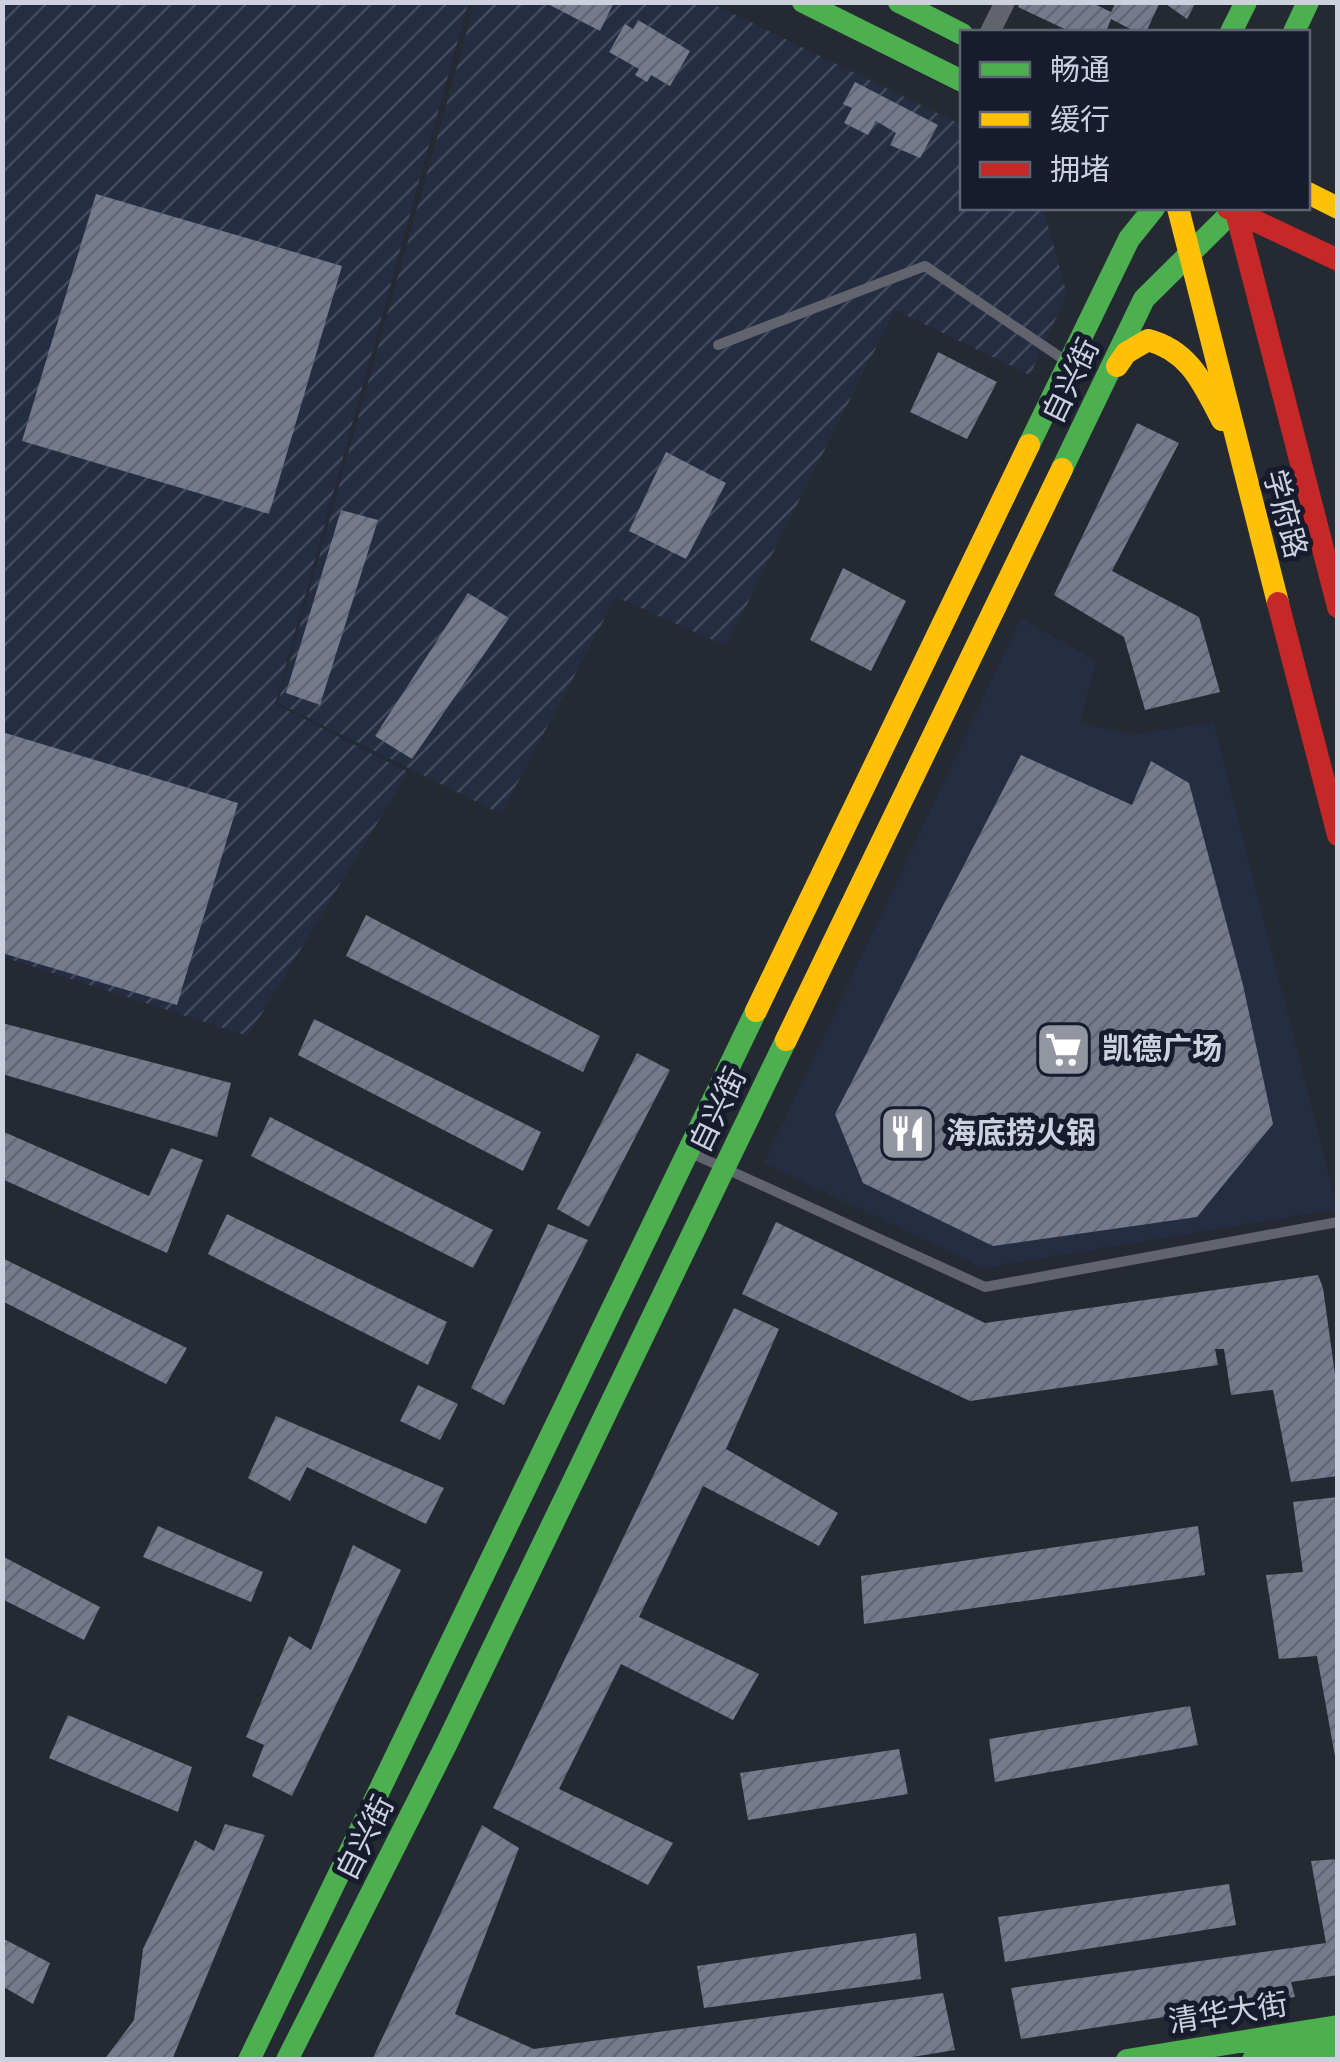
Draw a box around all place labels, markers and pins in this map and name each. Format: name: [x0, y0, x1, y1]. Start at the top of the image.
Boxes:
supermarket icon: 凯德广场: [1033, 1019, 1093, 1079]
place label: 凯德广场: [1102, 1027, 1222, 1068]
restaurant icon: 海底捞火锅: [877, 1103, 937, 1163]
place label: 海底捞火锅: [946, 1111, 1096, 1152]

